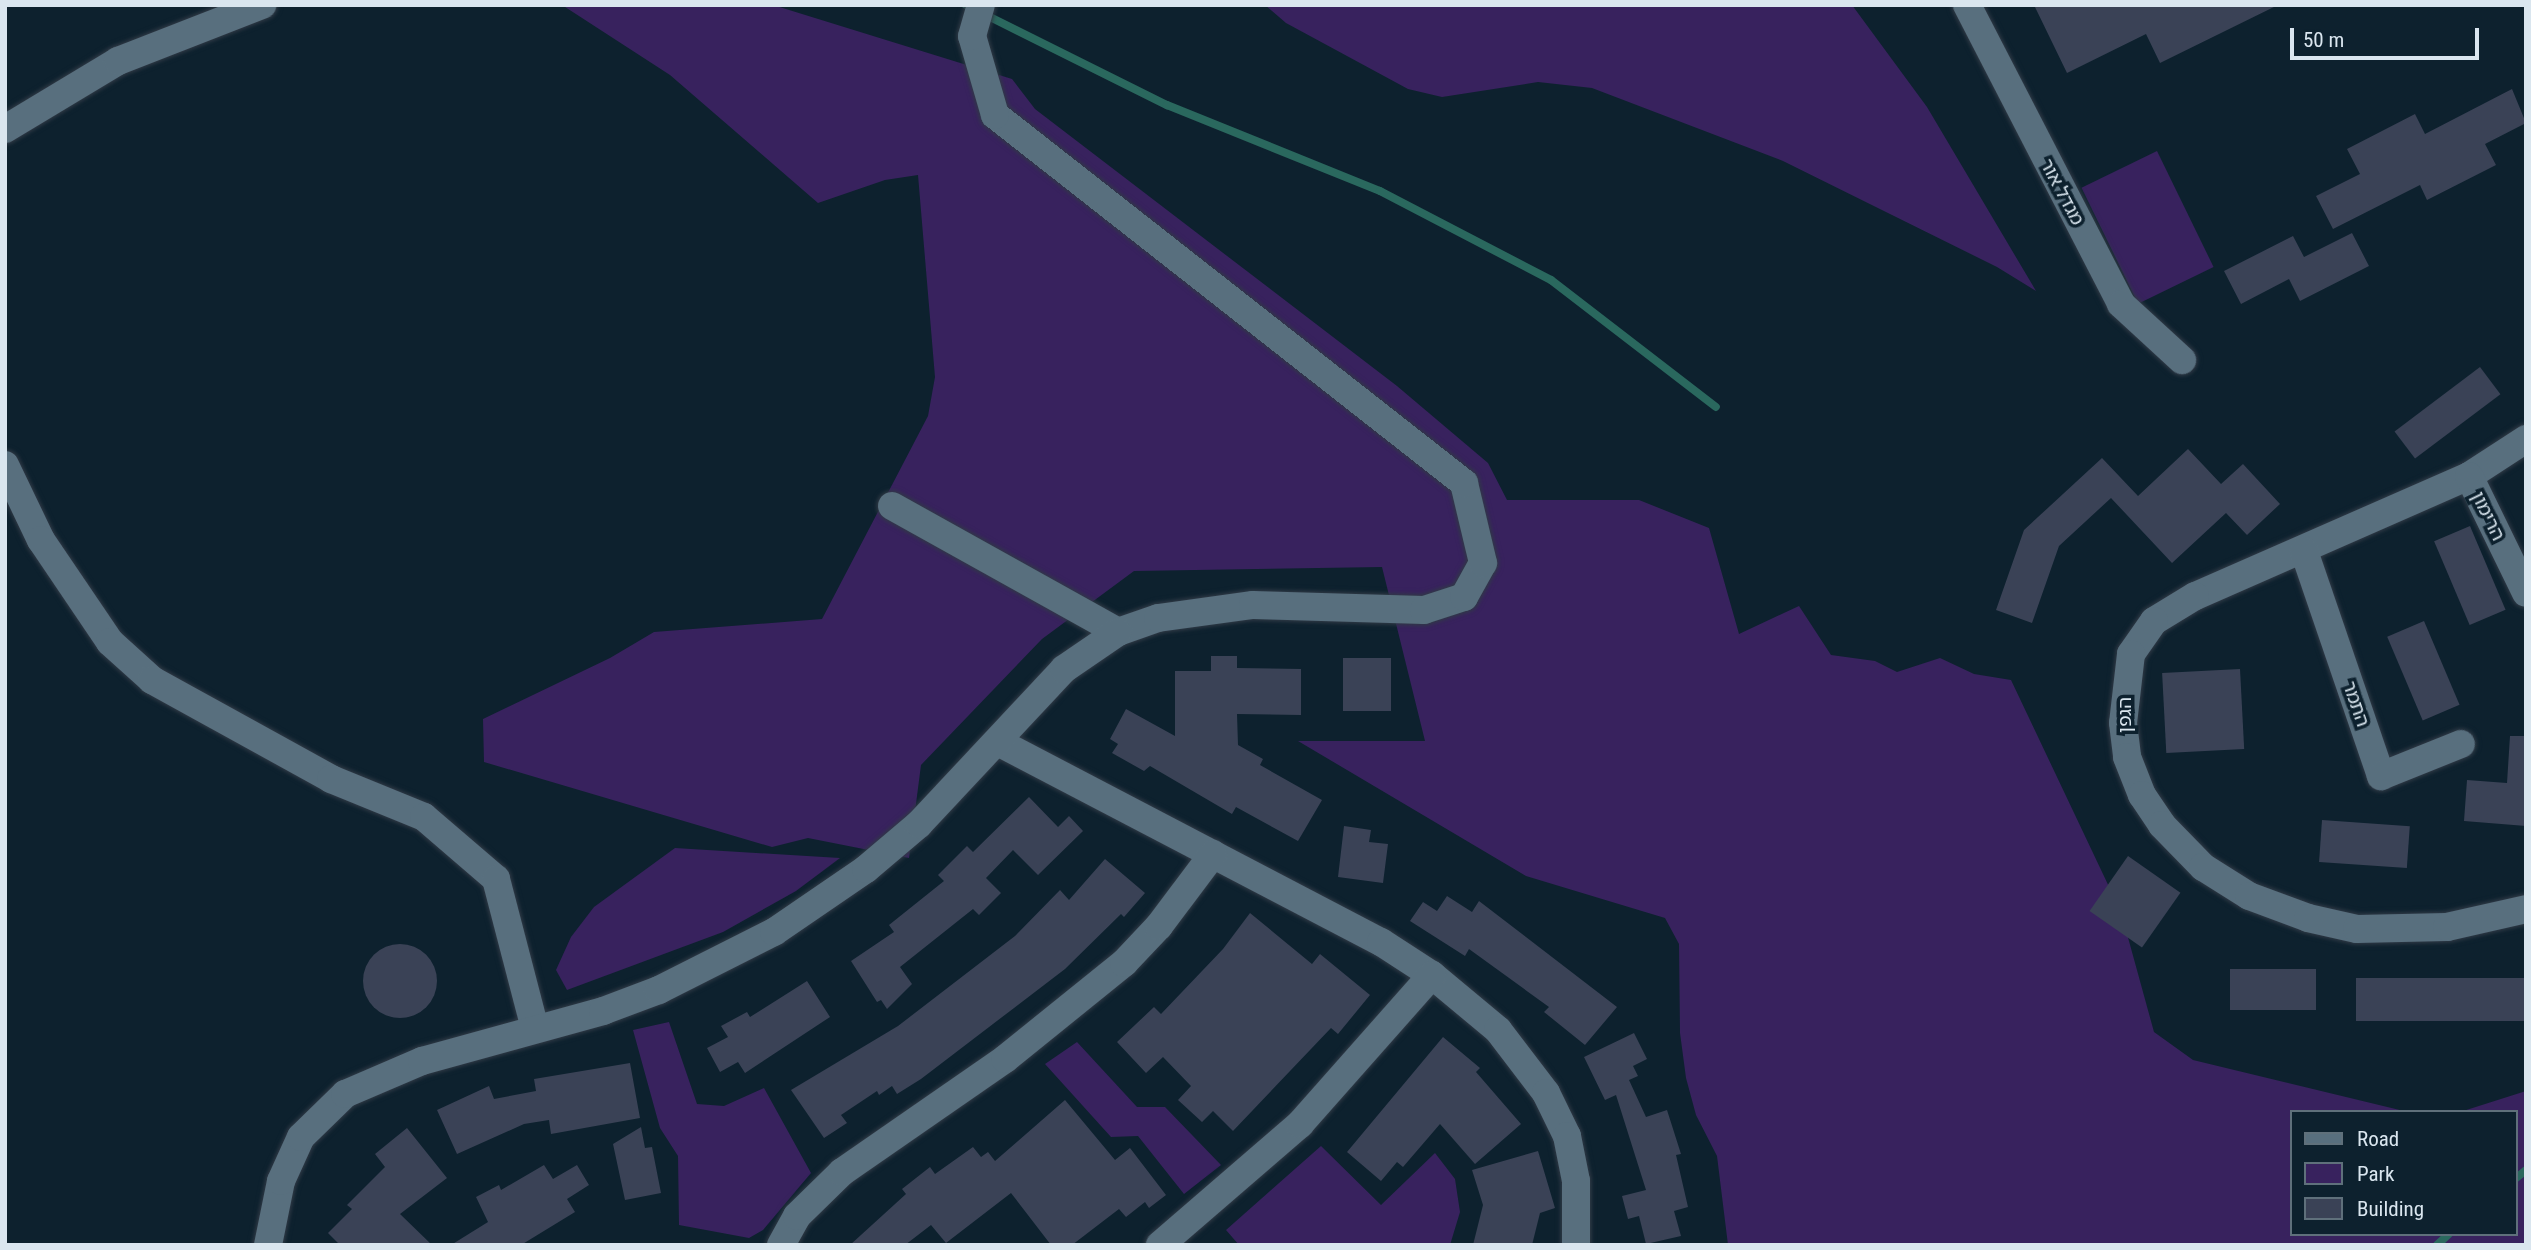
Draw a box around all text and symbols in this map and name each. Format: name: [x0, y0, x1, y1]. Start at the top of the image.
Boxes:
scale bar: [2293, 14, 2482, 58]
text: 50 m: [2303, 28, 2344, 52]
street label: מגדל אור: [2035, 155, 2089, 229]
street label: הרימון: [2466, 488, 2510, 544]
street label: התמר: [2338, 678, 2374, 730]
street label: הגפן: [2114, 697, 2136, 733]
legend: [2290, 1110, 2517, 1236]
text: Road: [2357, 1127, 2399, 1151]
text: Park: [2357, 1162, 2394, 1186]
text: Building: [2357, 1197, 2424, 1221]

